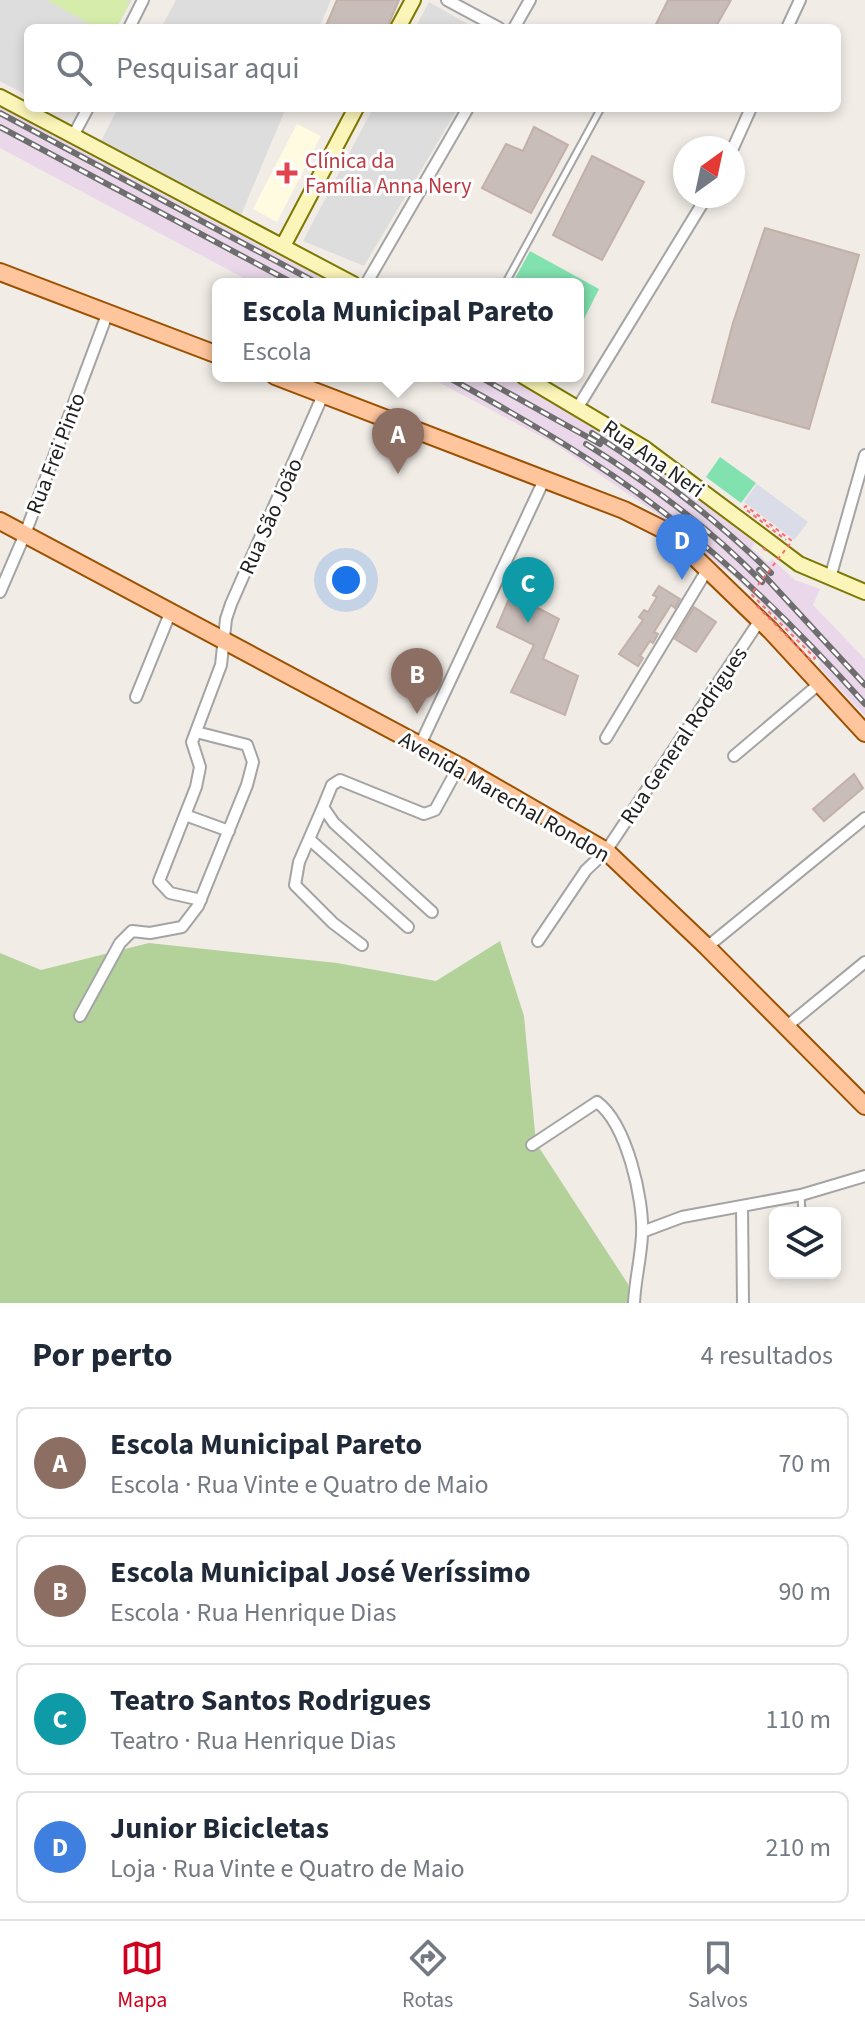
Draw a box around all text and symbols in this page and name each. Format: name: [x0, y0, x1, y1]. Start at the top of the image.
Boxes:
search box: [24, 24, 841, 112]
icon: search: [52, 46, 96, 90]
text: Pesquisar aqui: [116, 47, 300, 90]
north arrow: [673, 136, 745, 208]
place label: Clínica da Família Anna Nery: [305, 145, 472, 202]
marker: Clínica da Família Anna Nery: [276, 162, 298, 184]
popup: [212, 278, 584, 382]
text: Escola Municipal Pareto: [242, 290, 554, 333]
text: Escola: [242, 333, 312, 370]
street label: Rua Frei Pinto: [18, 388, 94, 519]
pin: A: [372, 408, 424, 474]
street label: Rua Ana Neri: [596, 412, 711, 506]
street label: Rua São João: [231, 453, 311, 580]
pin: D: [656, 514, 708, 580]
pin: C: [502, 557, 554, 623]
your location: [326, 560, 366, 600]
street label: Rua General Rodrigues: [612, 640, 755, 831]
pin: B: [391, 648, 443, 714]
street label: Avenida Marechal Rondon: [393, 723, 616, 870]
map controls: [769, 1207, 841, 1279]
button: layers: [769, 1207, 841, 1279]
text: Por perto: [32, 1331, 173, 1380]
text: 4 resultados: [701, 1337, 833, 1374]
text: Escola Municipal Pareto: [110, 1423, 422, 1466]
text: A: [53, 1445, 67, 1482]
text: 70 m: [778, 1445, 831, 1482]
text: Escola · Rua Vinte e Quatro de Maio: [110, 1466, 489, 1503]
text: Escola Municipal José Veríssimo: [110, 1551, 531, 1594]
text: B: [52, 1573, 68, 1610]
text: 90 m: [778, 1573, 831, 1610]
text: Escola · Rua Henrique Dias: [110, 1594, 396, 1631]
text: Teatro Santos Rodrigues: [110, 1679, 431, 1722]
text: C: [52, 1701, 68, 1738]
text: 110 m: [765, 1701, 831, 1738]
text: Teatro · Rua Henrique Dias: [110, 1722, 396, 1759]
text: Junior Bicicletas: [110, 1807, 329, 1850]
text: D: [52, 1829, 68, 1866]
text: 210 m: [765, 1829, 831, 1866]
text: Loja · Rua Vinte e Quatro de Maio: [110, 1850, 465, 1887]
tab: Mapa: [117, 1936, 167, 2016]
tab: Rotas: [402, 1936, 453, 2016]
tab: Salvos: [688, 1936, 748, 2016]

